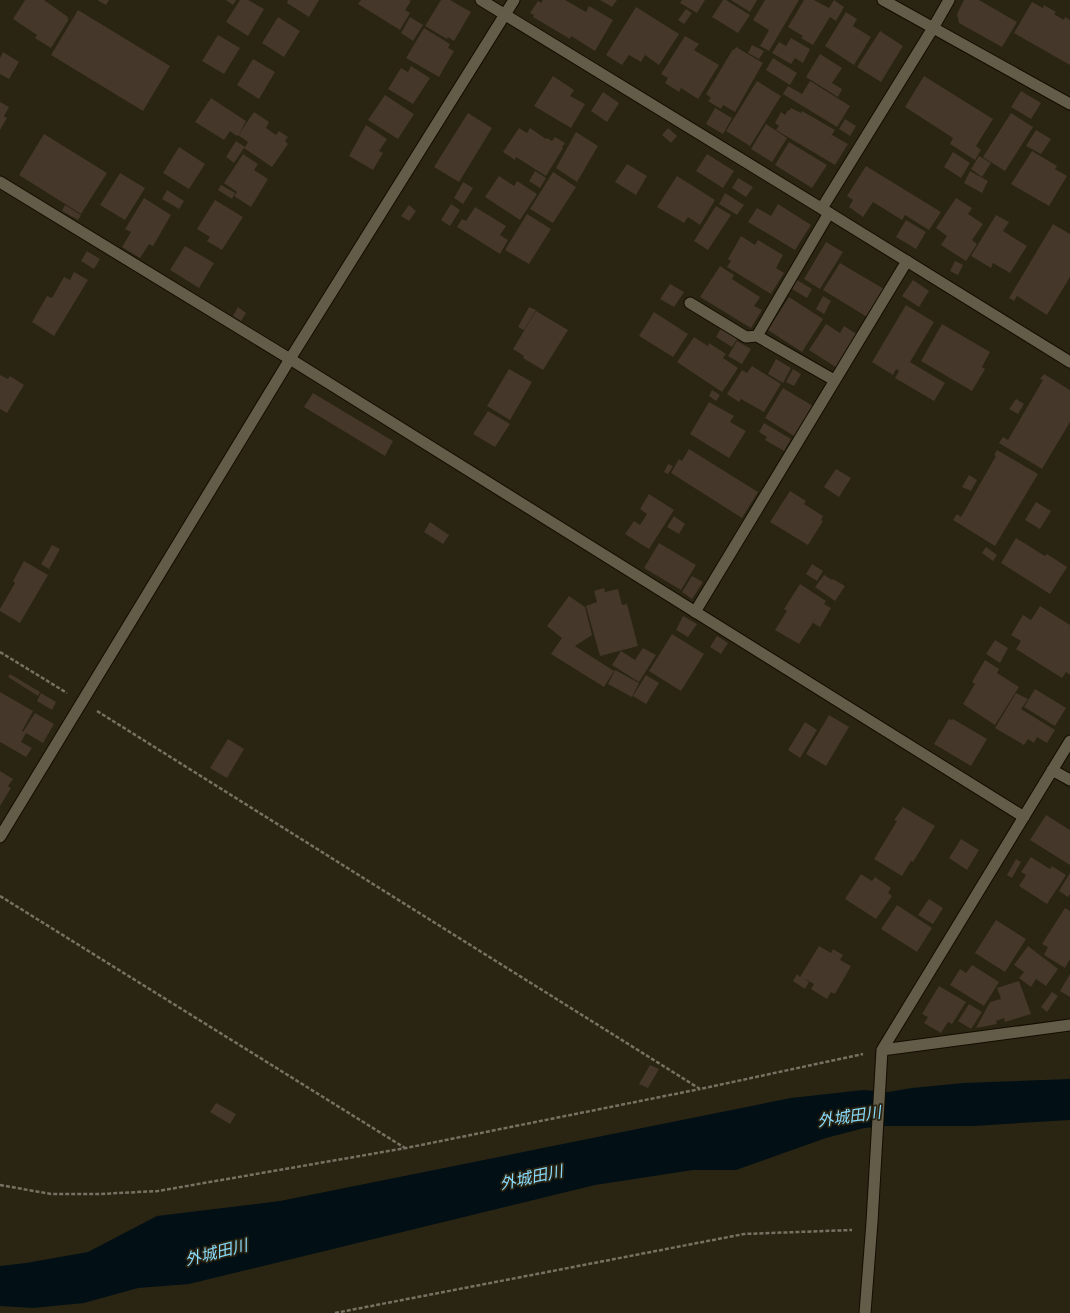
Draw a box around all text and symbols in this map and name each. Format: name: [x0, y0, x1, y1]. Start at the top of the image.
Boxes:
water label: 外城田川: [816, 1103, 884, 1129]
water label: 外城田川: [498, 1162, 566, 1192]
water label: 外城田川: [183, 1236, 251, 1268]

